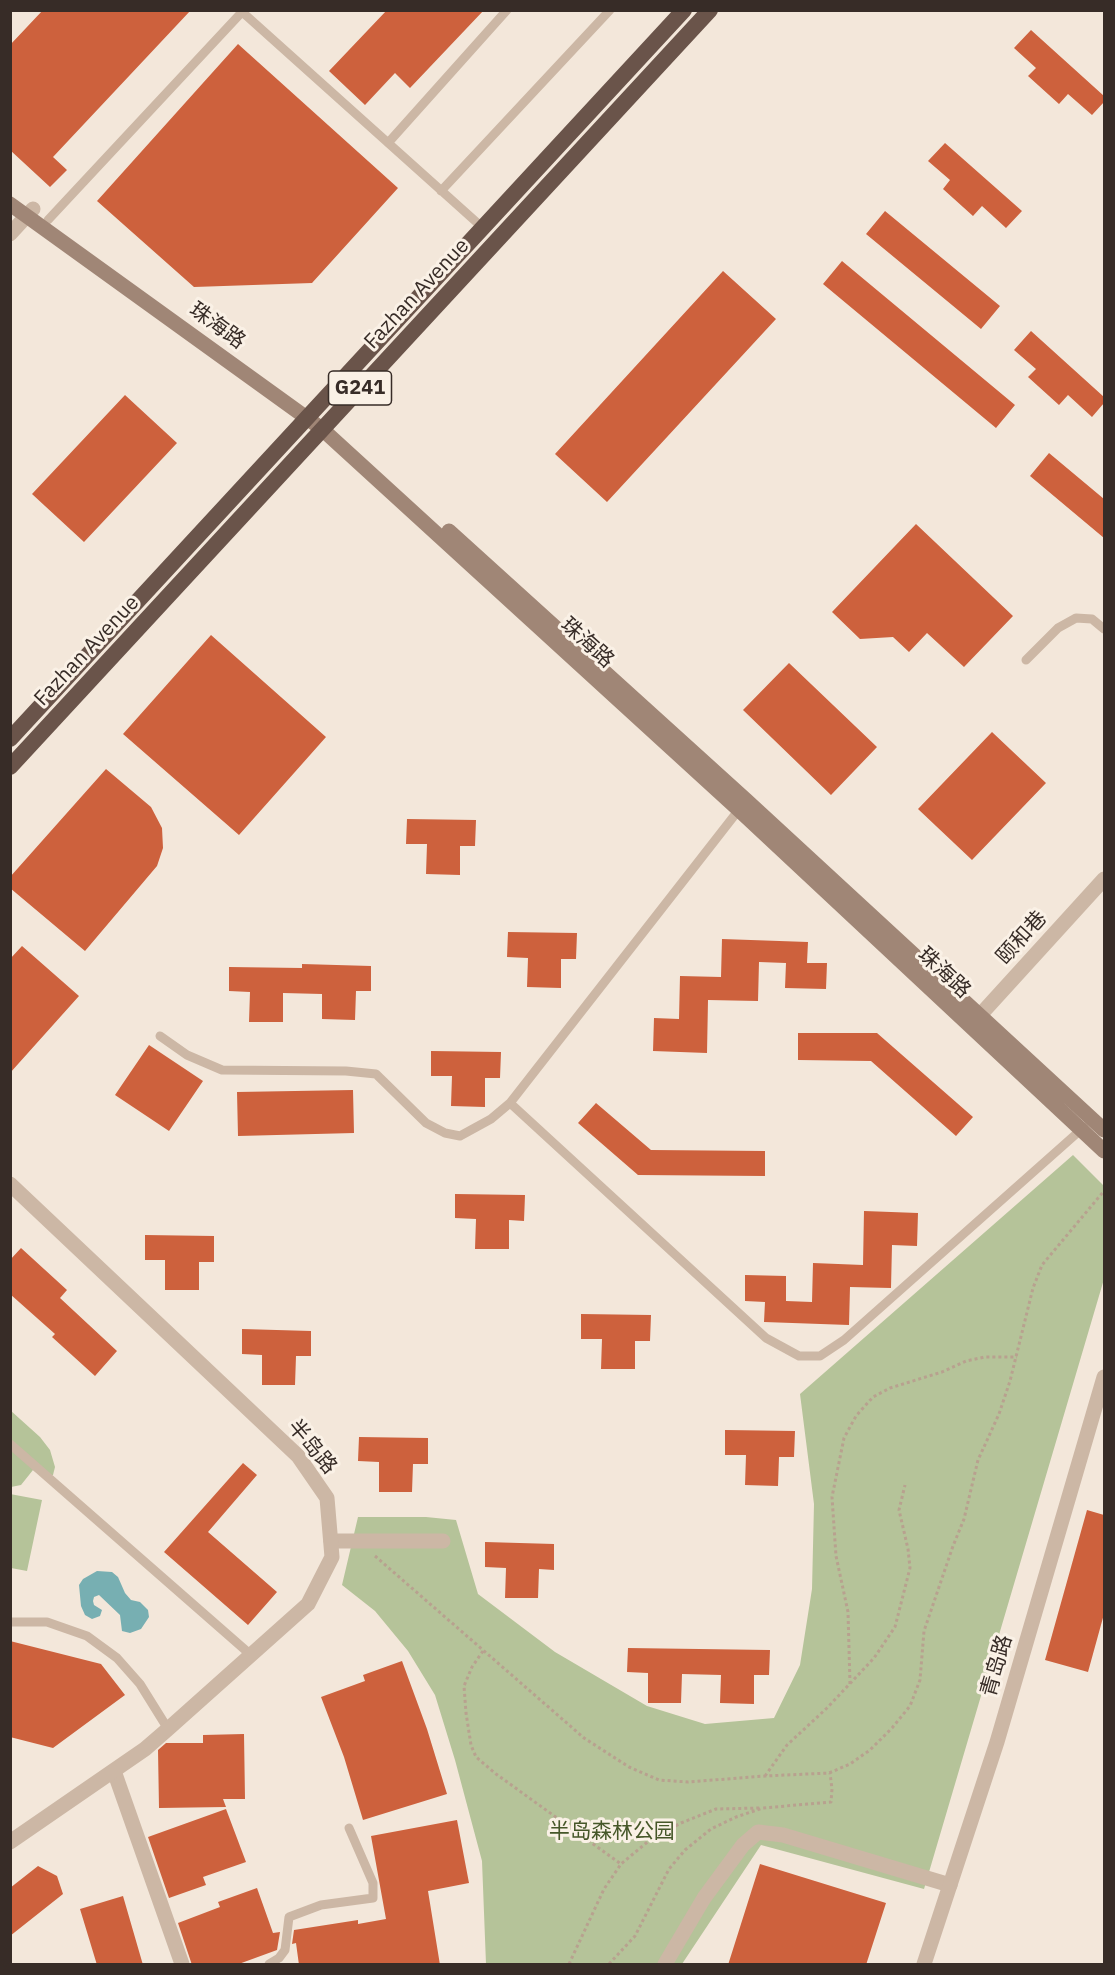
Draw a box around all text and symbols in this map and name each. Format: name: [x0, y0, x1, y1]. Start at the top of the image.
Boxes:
street label: Fazhan Avenue: [359, 233, 475, 355]
street label: 珠海路: [184, 297, 250, 355]
road number: G241: [328, 371, 392, 405]
street label: Fazhan Avenue: [29, 590, 145, 712]
street label: 珠海路: [555, 613, 619, 673]
street label: 颐和巷: [992, 906, 1052, 970]
street label: 珠海路: [912, 942, 976, 1004]
street label: 半岛路: [282, 1415, 342, 1479]
street label: 青岛路: [976, 1632, 1018, 1700]
park label: 半岛森林公园: [549, 1819, 675, 1845]

